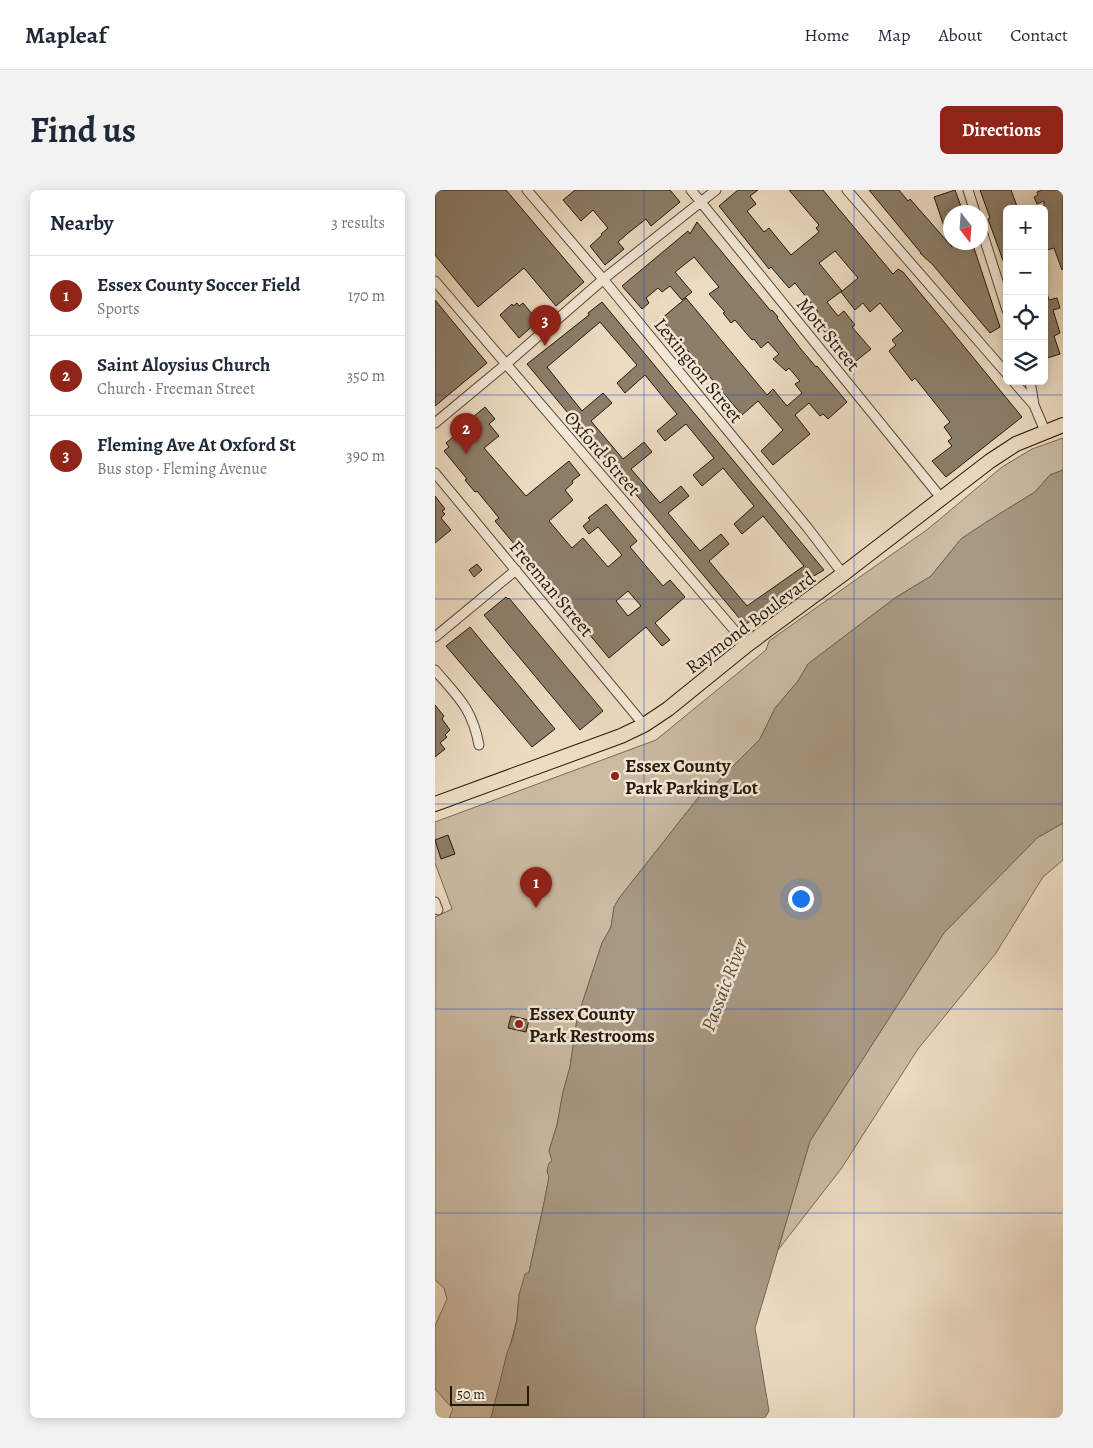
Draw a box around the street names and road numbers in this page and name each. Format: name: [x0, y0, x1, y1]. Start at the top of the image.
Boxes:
street label: Mott Street: [790, 292, 866, 377]
street label: Lexington Street: [648, 312, 749, 429]
street label: Oxford Street: [558, 405, 647, 502]
street label: Freeman Street: [503, 535, 599, 643]
street label: Raymond Boulevard: [680, 565, 821, 680]

